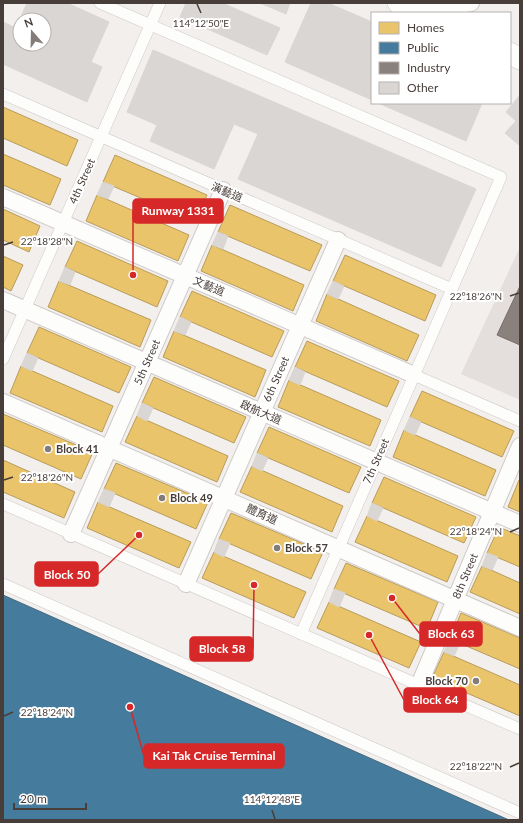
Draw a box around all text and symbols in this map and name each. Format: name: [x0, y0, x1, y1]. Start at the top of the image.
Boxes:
north arrow: [12, 12, 52, 52]
legend: [371, 12, 511, 104]
text: N: [22, 15, 35, 30]
text: 114°12'50"E: [173, 17, 229, 29]
text: Homes: [407, 20, 444, 35]
text: Public: [407, 40, 439, 55]
text: Industry: [407, 60, 451, 75]
text: Other: [407, 80, 439, 95]
street label: 4th Street: [66, 156, 97, 205]
street label: 演藝道: [209, 179, 245, 204]
callout: Runway 1331: [133, 199, 223, 223]
text: Runway 1331: [141, 203, 215, 218]
text: 22°18'28"N: [21, 235, 73, 247]
street label: 文藝道: [191, 273, 227, 298]
text: 22°18'26"N: [450, 290, 502, 302]
street label: 5th Street: [131, 337, 162, 386]
street label: 6th Street: [260, 354, 291, 403]
street label: 啟航大道: [238, 397, 284, 426]
street label: 7th Street: [360, 436, 391, 485]
place label: Block 41: [56, 442, 99, 455]
marker: Block 41: [43, 444, 53, 454]
text: 22°18'26"N: [21, 471, 73, 483]
place label: Block 49: [170, 491, 213, 504]
marker: Block 49: [157, 493, 167, 503]
street label: 體育道: [244, 501, 280, 526]
text: 22°18'24"N: [450, 525, 502, 537]
place label: Block 57: [285, 541, 328, 554]
marker: Block 57: [272, 543, 282, 553]
street label: 8th Street: [449, 551, 480, 601]
callout: Block 50: [35, 562, 98, 586]
text: Block 50: [44, 567, 90, 582]
callout: Block 63: [420, 622, 482, 646]
text: Block 63: [428, 626, 474, 641]
callout: Block 58: [190, 637, 253, 661]
text: Block 58: [199, 641, 245, 656]
place label: Block 70: [425, 674, 469, 687]
marker: Block 70: [471, 676, 481, 686]
callout: Block 64: [404, 688, 466, 712]
text: Block 64: [412, 692, 458, 707]
text: 22°18'24"N: [21, 706, 73, 718]
callout: Kai Tak Cruise Terminal: [144, 744, 284, 768]
text: Kai Tak Cruise Terminal: [152, 748, 276, 763]
text: 22°18'22"N: [450, 760, 502, 772]
scale bar: [14, 785, 86, 811]
text: 20 m: [20, 791, 47, 806]
text: 114°12'48"E: [244, 793, 300, 805]

